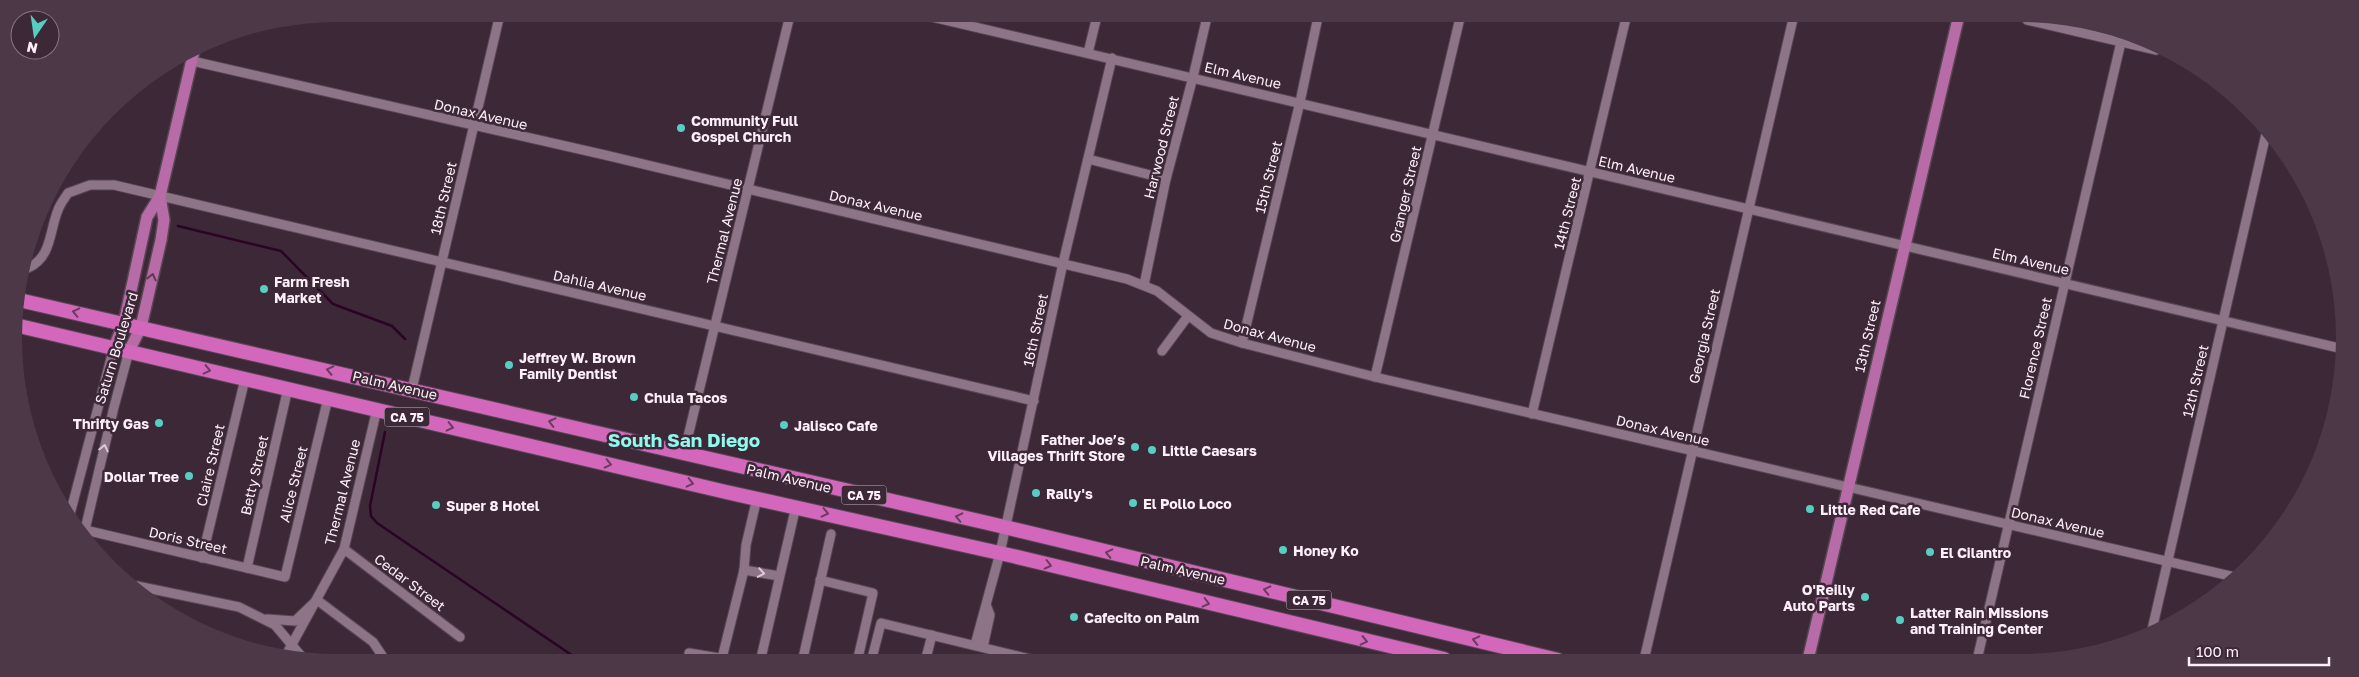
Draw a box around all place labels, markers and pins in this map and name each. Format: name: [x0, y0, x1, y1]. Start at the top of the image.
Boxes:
place label: Community Full Gospel Church: [691, 112, 798, 145]
marker: Community Full Gospel Church: [675, 122, 687, 134]
place label: Farm Fresh Market: [274, 273, 350, 306]
marker: Farm Fresh Market: [258, 283, 270, 295]
place label: Jeffrey W. Brown Family Dentist: [519, 349, 636, 382]
marker: Jeffrey W. Brown Family Dentist: [503, 359, 515, 371]
place label: Chula Tacos: [644, 389, 728, 406]
marker: Chula Tacos: [628, 391, 640, 403]
place label: Thrifty Gas: [73, 415, 149, 432]
marker: Thrifty Gas: [153, 417, 165, 429]
place label: Jalisco Cafe: [794, 417, 878, 434]
marker: Jalisco Cafe: [778, 419, 790, 431]
place label: Father Joe’s Villages Thrift Store: [987, 431, 1125, 464]
marker: Father Joe’s Villages Thrift Store: [1129, 441, 1141, 453]
place label: Little Caesars: [1162, 442, 1257, 459]
marker: Little Caesars: [1146, 444, 1158, 456]
place label: Dollar Tree: [104, 468, 179, 485]
marker: Dollar Tree: [183, 470, 195, 482]
place label: Rally's: [1046, 485, 1093, 502]
marker: Rally's: [1030, 487, 1042, 499]
place label: El Pollo Loco: [1143, 495, 1232, 512]
place label: Super 8 Hotel: [446, 497, 540, 514]
marker: El Pollo Loco: [1127, 497, 1139, 509]
marker: Super 8 Hotel: [430, 499, 442, 511]
place label: Little Red Cafe: [1820, 501, 1921, 518]
marker: Little Red Cafe: [1804, 503, 1816, 515]
place label: Honey Ko: [1293, 542, 1359, 559]
marker: Honey Ko: [1277, 544, 1289, 556]
place label: El Cilantro: [1940, 544, 2011, 561]
marker: El Cilantro: [1924, 546, 1936, 558]
place label: O'Reilly Auto Parts: [1783, 581, 1856, 614]
marker: O'Reilly Auto Parts: [1859, 591, 1871, 603]
place label: Latter Rain Missions and Training Center: [1910, 604, 2049, 637]
place label: Cafecito on Palm: [1084, 609, 1199, 626]
marker: Cafecito on Palm: [1068, 611, 1080, 623]
marker: Latter Rain Missions and Training Center: [1894, 614, 1906, 626]

